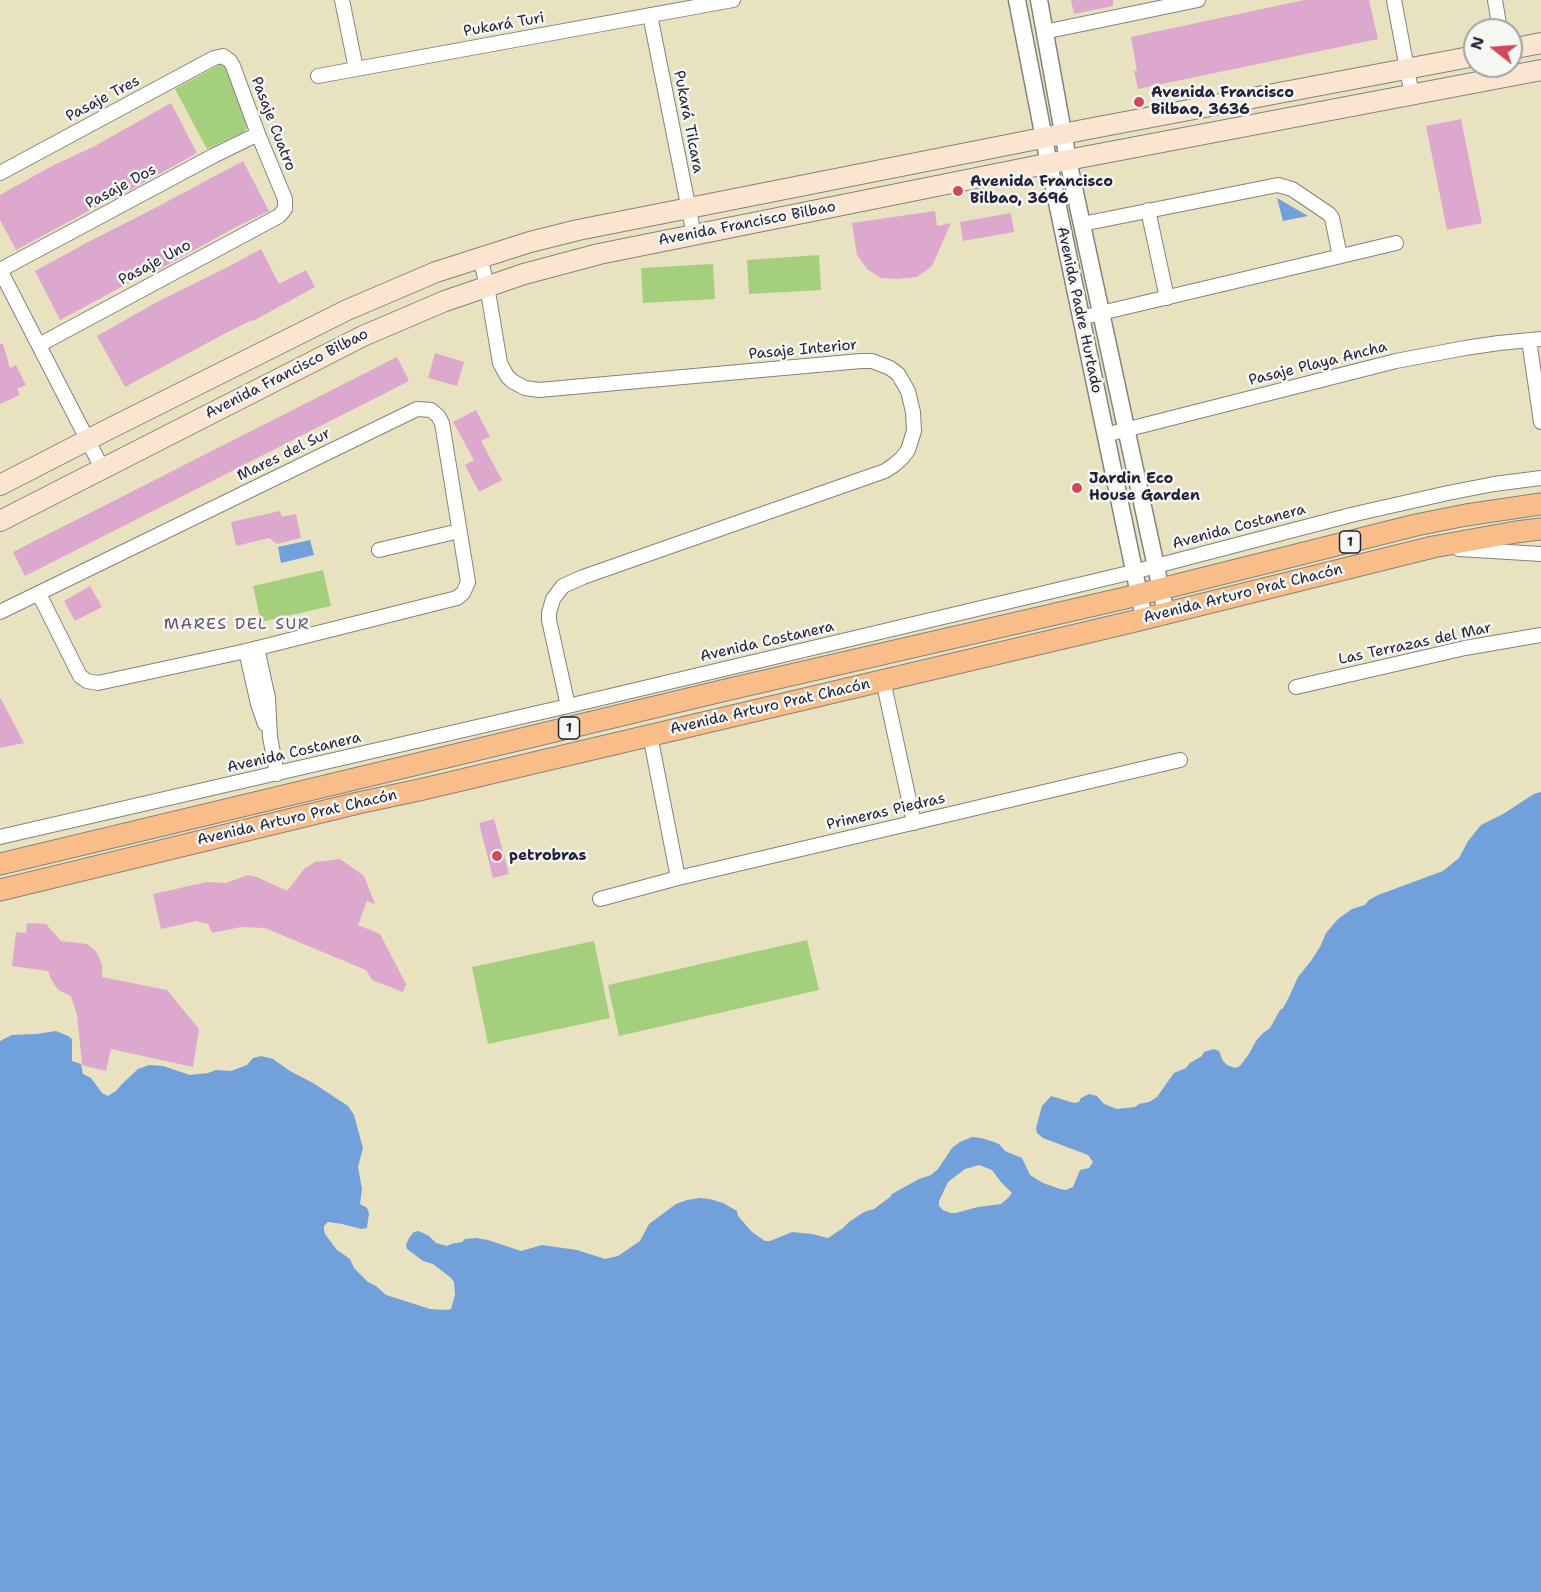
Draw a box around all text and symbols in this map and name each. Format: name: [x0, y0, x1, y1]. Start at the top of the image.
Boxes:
street label: Pukará Turi: [462, 9, 546, 41]
north arrow: [1463, 18, 1523, 78]
text: N: [1465, 34, 1489, 52]
street label: Pukará Tilcara: [669, 69, 707, 175]
street label: Pasaje Tres: [63, 72, 143, 126]
street label: Pasaje Cuatro: [247, 74, 299, 174]
place label: Avenida Francisco Bilbao, 3636: [1151, 84, 1294, 119]
marker: Avenida Francisco Bilbao, 3636: [1132, 95, 1146, 109]
street label: Pasaje Dos: [83, 161, 159, 213]
place label: Avenida Francisco Bilbao, 3696: [970, 173, 1113, 208]
marker: Avenida Francisco Bilbao, 3696: [951, 184, 965, 198]
street label: Avenida Francisco Bilbao: [657, 198, 837, 250]
street label: Avenida Padre Hurtado: [1053, 225, 1105, 395]
street label: Pasaje Uno: [116, 236, 194, 290]
street label: Avenida Francisco Bilbao: [202, 325, 372, 423]
street label: Pasaje Interior: [748, 336, 858, 364]
street label: Pasaje Playa Ancha: [1247, 338, 1389, 390]
street label: Mares del Sur: [234, 425, 334, 485]
place label: Jardin Eco House Garden: [1089, 470, 1200, 505]
marker: Jardin Eco House Garden: [1070, 481, 1084, 495]
street label: Avenida Costanera: [1171, 501, 1307, 553]
road number: 1: [1340, 531, 1360, 553]
street label: Avenida Arturo Prat Chacón: [1142, 561, 1344, 627]
district label: MARES DEL SUR: [164, 615, 310, 635]
street label: Avenida Costanera: [698, 618, 836, 666]
street label: Las Terrazas del Mar: [1337, 619, 1493, 669]
street label: Avenida Arturo Prat Chacón: [668, 675, 872, 739]
road number: 1: [558, 717, 580, 739]
street label: Avenida Costanera: [225, 729, 363, 777]
street label: Avenida Arturo Prat Chacón: [195, 786, 399, 850]
street label: Primeras Piedras: [825, 790, 947, 834]
place label: petrobras: [509, 847, 587, 865]
marker: petrobras: [490, 849, 504, 863]

